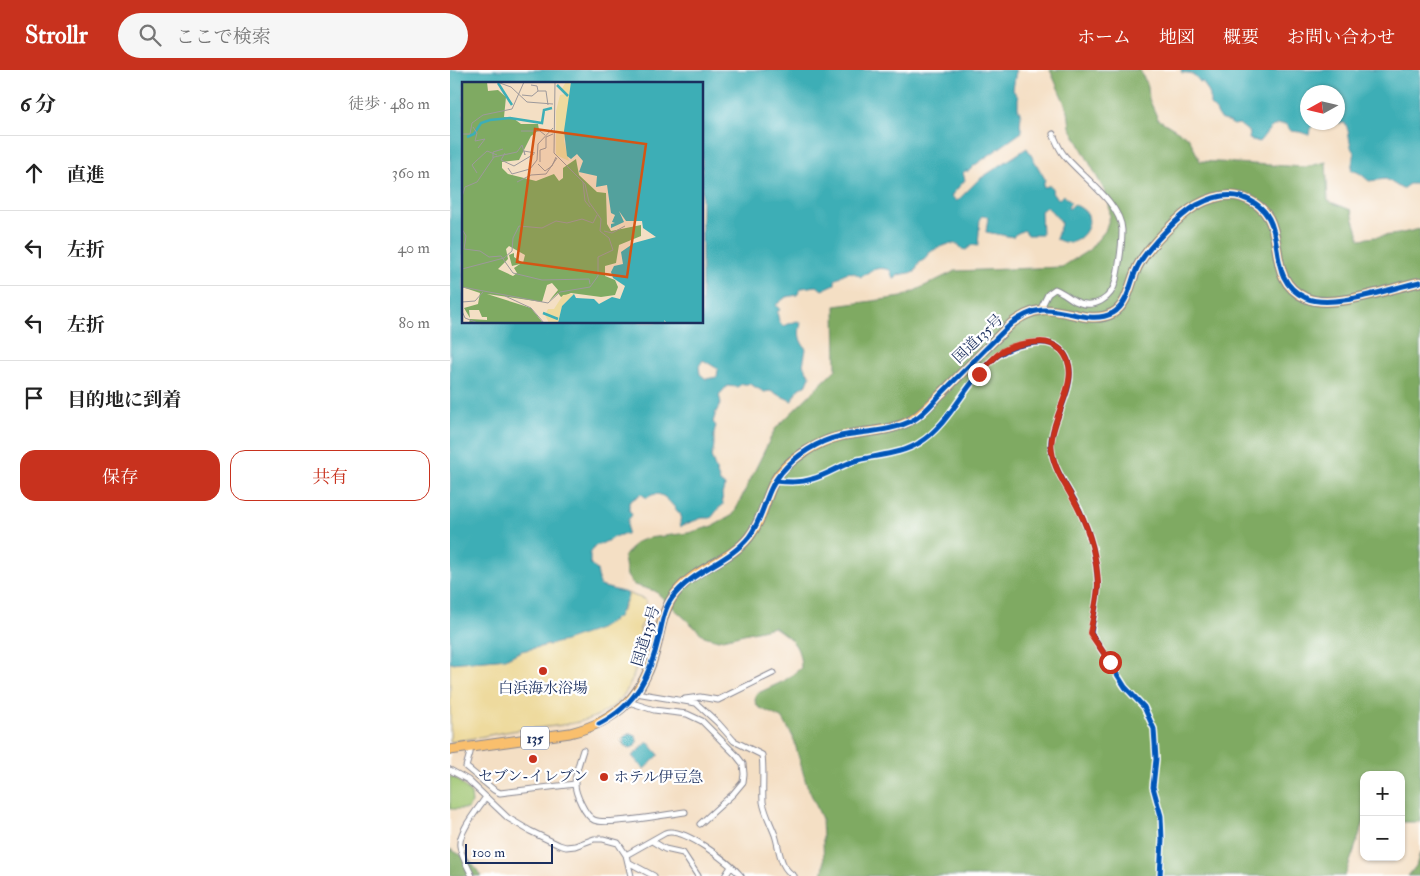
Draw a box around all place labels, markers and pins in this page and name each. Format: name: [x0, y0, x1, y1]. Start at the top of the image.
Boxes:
marker: 白浜海水浴場: [537, 665, 549, 677]
place label: 白浜海水浴場: [498, 679, 588, 698]
marker: セブン-イレブン: [527, 753, 539, 765]
place label: セブン-イレブン: [478, 767, 588, 786]
place label: ホテル伊豆急: [614, 768, 703, 787]
marker: ホテル伊豆急: [598, 771, 610, 783]

